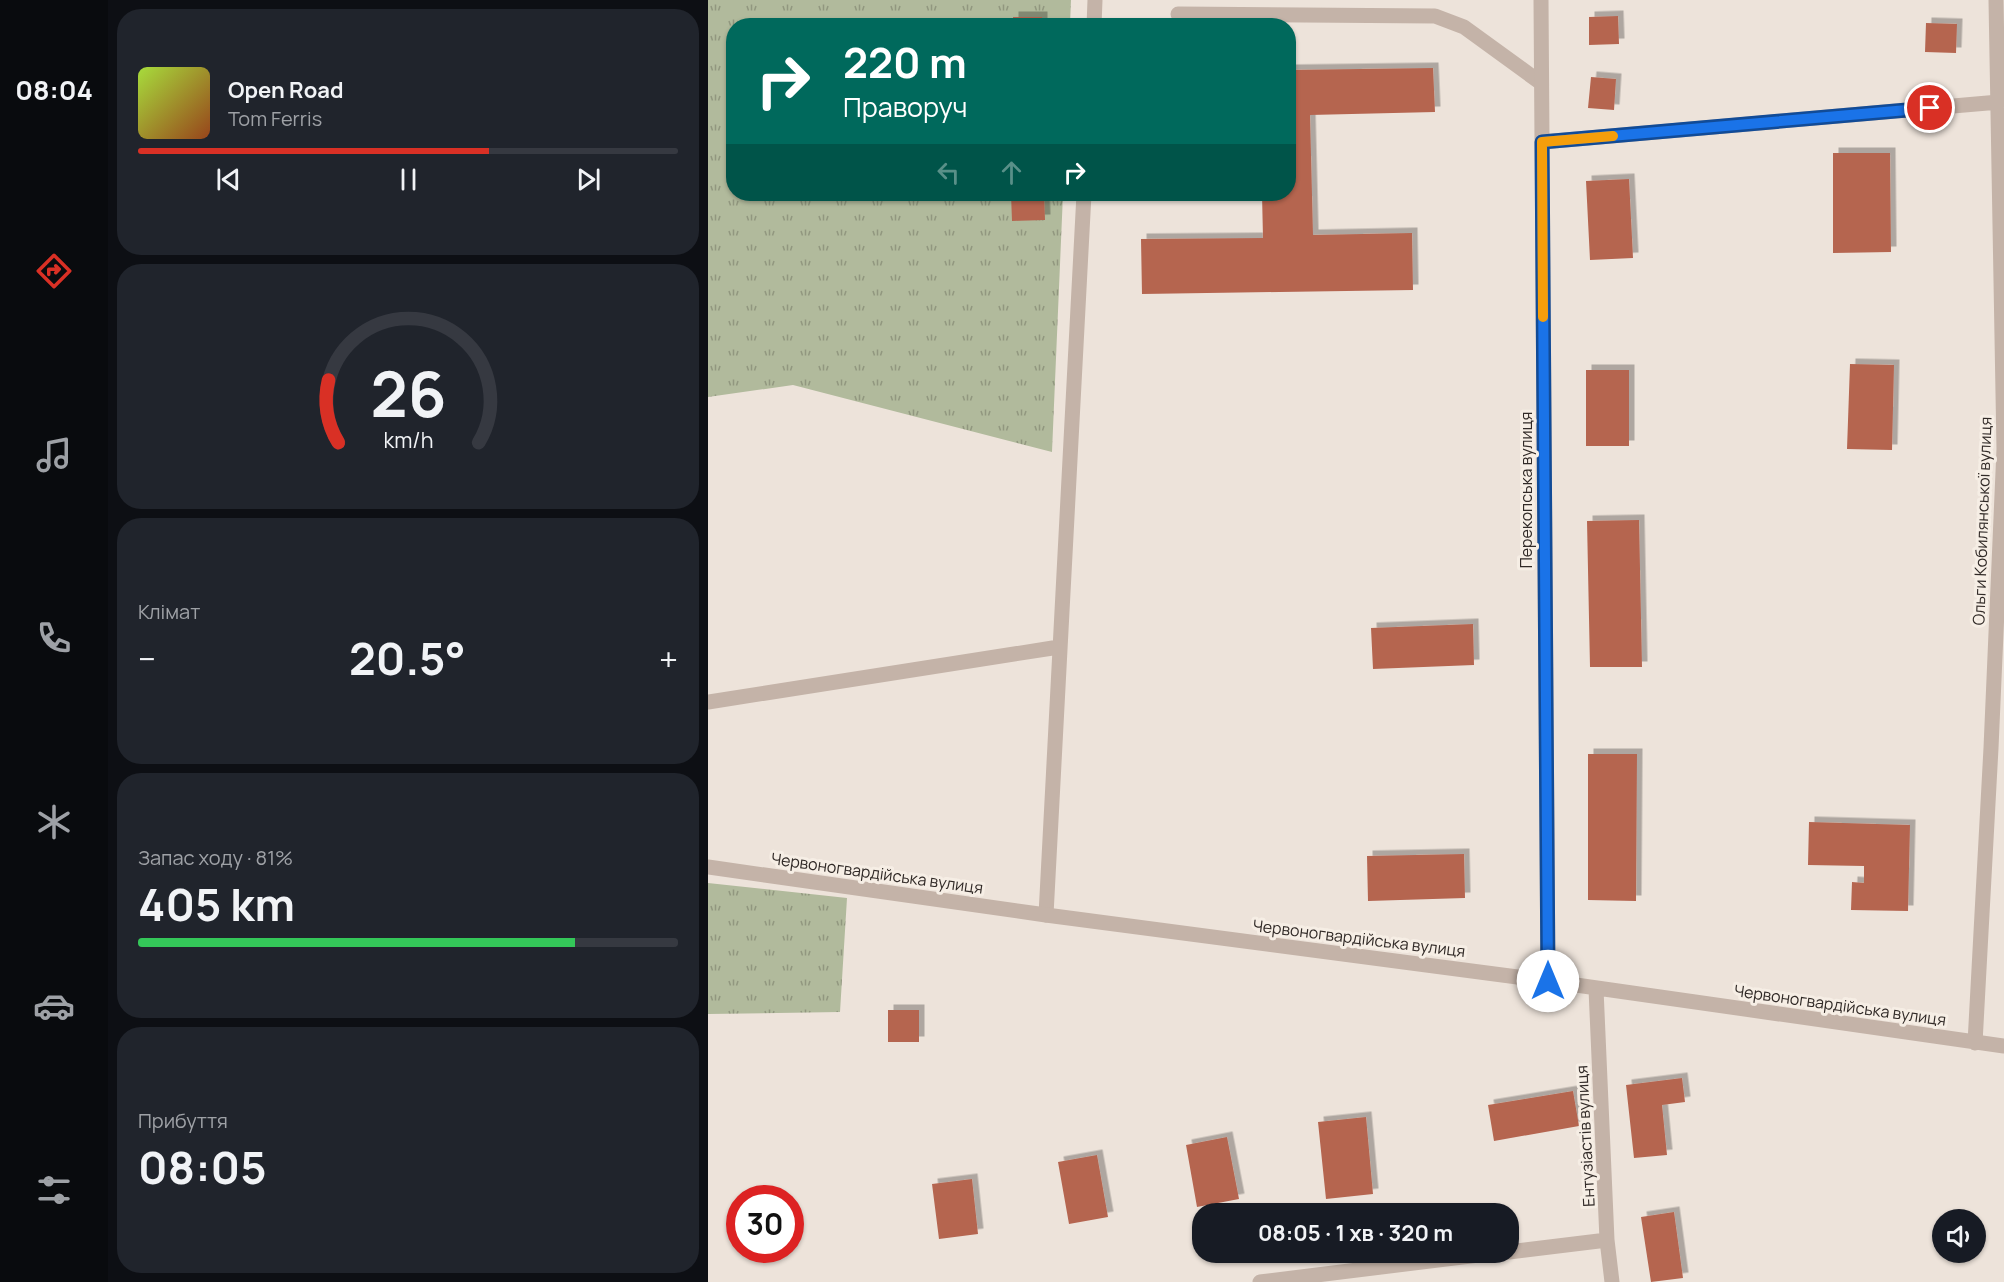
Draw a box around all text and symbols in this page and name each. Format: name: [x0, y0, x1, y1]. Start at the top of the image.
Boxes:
text: 220 m: [843, 33, 967, 91]
icon: right: [744, 42, 822, 120]
text: 08:04: [15, 71, 93, 108]
text: Open Road: [228, 75, 343, 105]
pin: [1904, 82, 1955, 133]
text: Праворуч: [843, 88, 967, 125]
icon: arrive: [1913, 91, 1946, 124]
text: Tom Ferris: [228, 105, 322, 132]
icon: left: [932, 156, 965, 189]
icon: ahead: [995, 156, 1028, 189]
icon: right: [1058, 156, 1091, 189]
icon: previous: [212, 163, 245, 196]
icon: pause: [392, 163, 425, 196]
icon: next: [572, 163, 605, 196]
icon: directions: [33, 250, 75, 292]
text: 26: [370, 351, 446, 437]
street label: Перекопська вулиця: [1515, 412, 1537, 568]
street label: Ольги Кобилянської вулиця: [1967, 416, 1997, 626]
text: km/h: [383, 426, 433, 455]
icon: music: [33, 434, 75, 476]
text: Клімат: [138, 598, 200, 625]
icon: phone: [33, 617, 75, 659]
text: 20.5°: [349, 627, 466, 689]
text: −: [138, 636, 156, 681]
text: +: [659, 636, 678, 681]
icon: climate: [33, 801, 75, 843]
text: Запас ходу · 81%: [138, 844, 293, 871]
street label: Червоногвардійська вулиця: [769, 847, 985, 899]
text: 405 km: [138, 873, 295, 935]
street label: Червоногвардійська вулиця: [1251, 914, 1467, 962]
position arrow: [1516, 949, 1580, 1013]
street label: Червоногвардійська вулиця: [1732, 979, 1948, 1031]
icon: car: [33, 985, 75, 1027]
street label: Ентузіастів вулиця: [1570, 1065, 1600, 1207]
text: Прибуття: [138, 1107, 228, 1134]
text: 08:05: [138, 1136, 267, 1198]
icon: filters: [33, 1169, 75, 1211]
speed limit sign: 30: [726, 1185, 804, 1263]
map controls: [1932, 1209, 1986, 1263]
button: sound: [1932, 1209, 1986, 1263]
text: 08:05 · 1 хв · 320 m: [1258, 1218, 1453, 1248]

